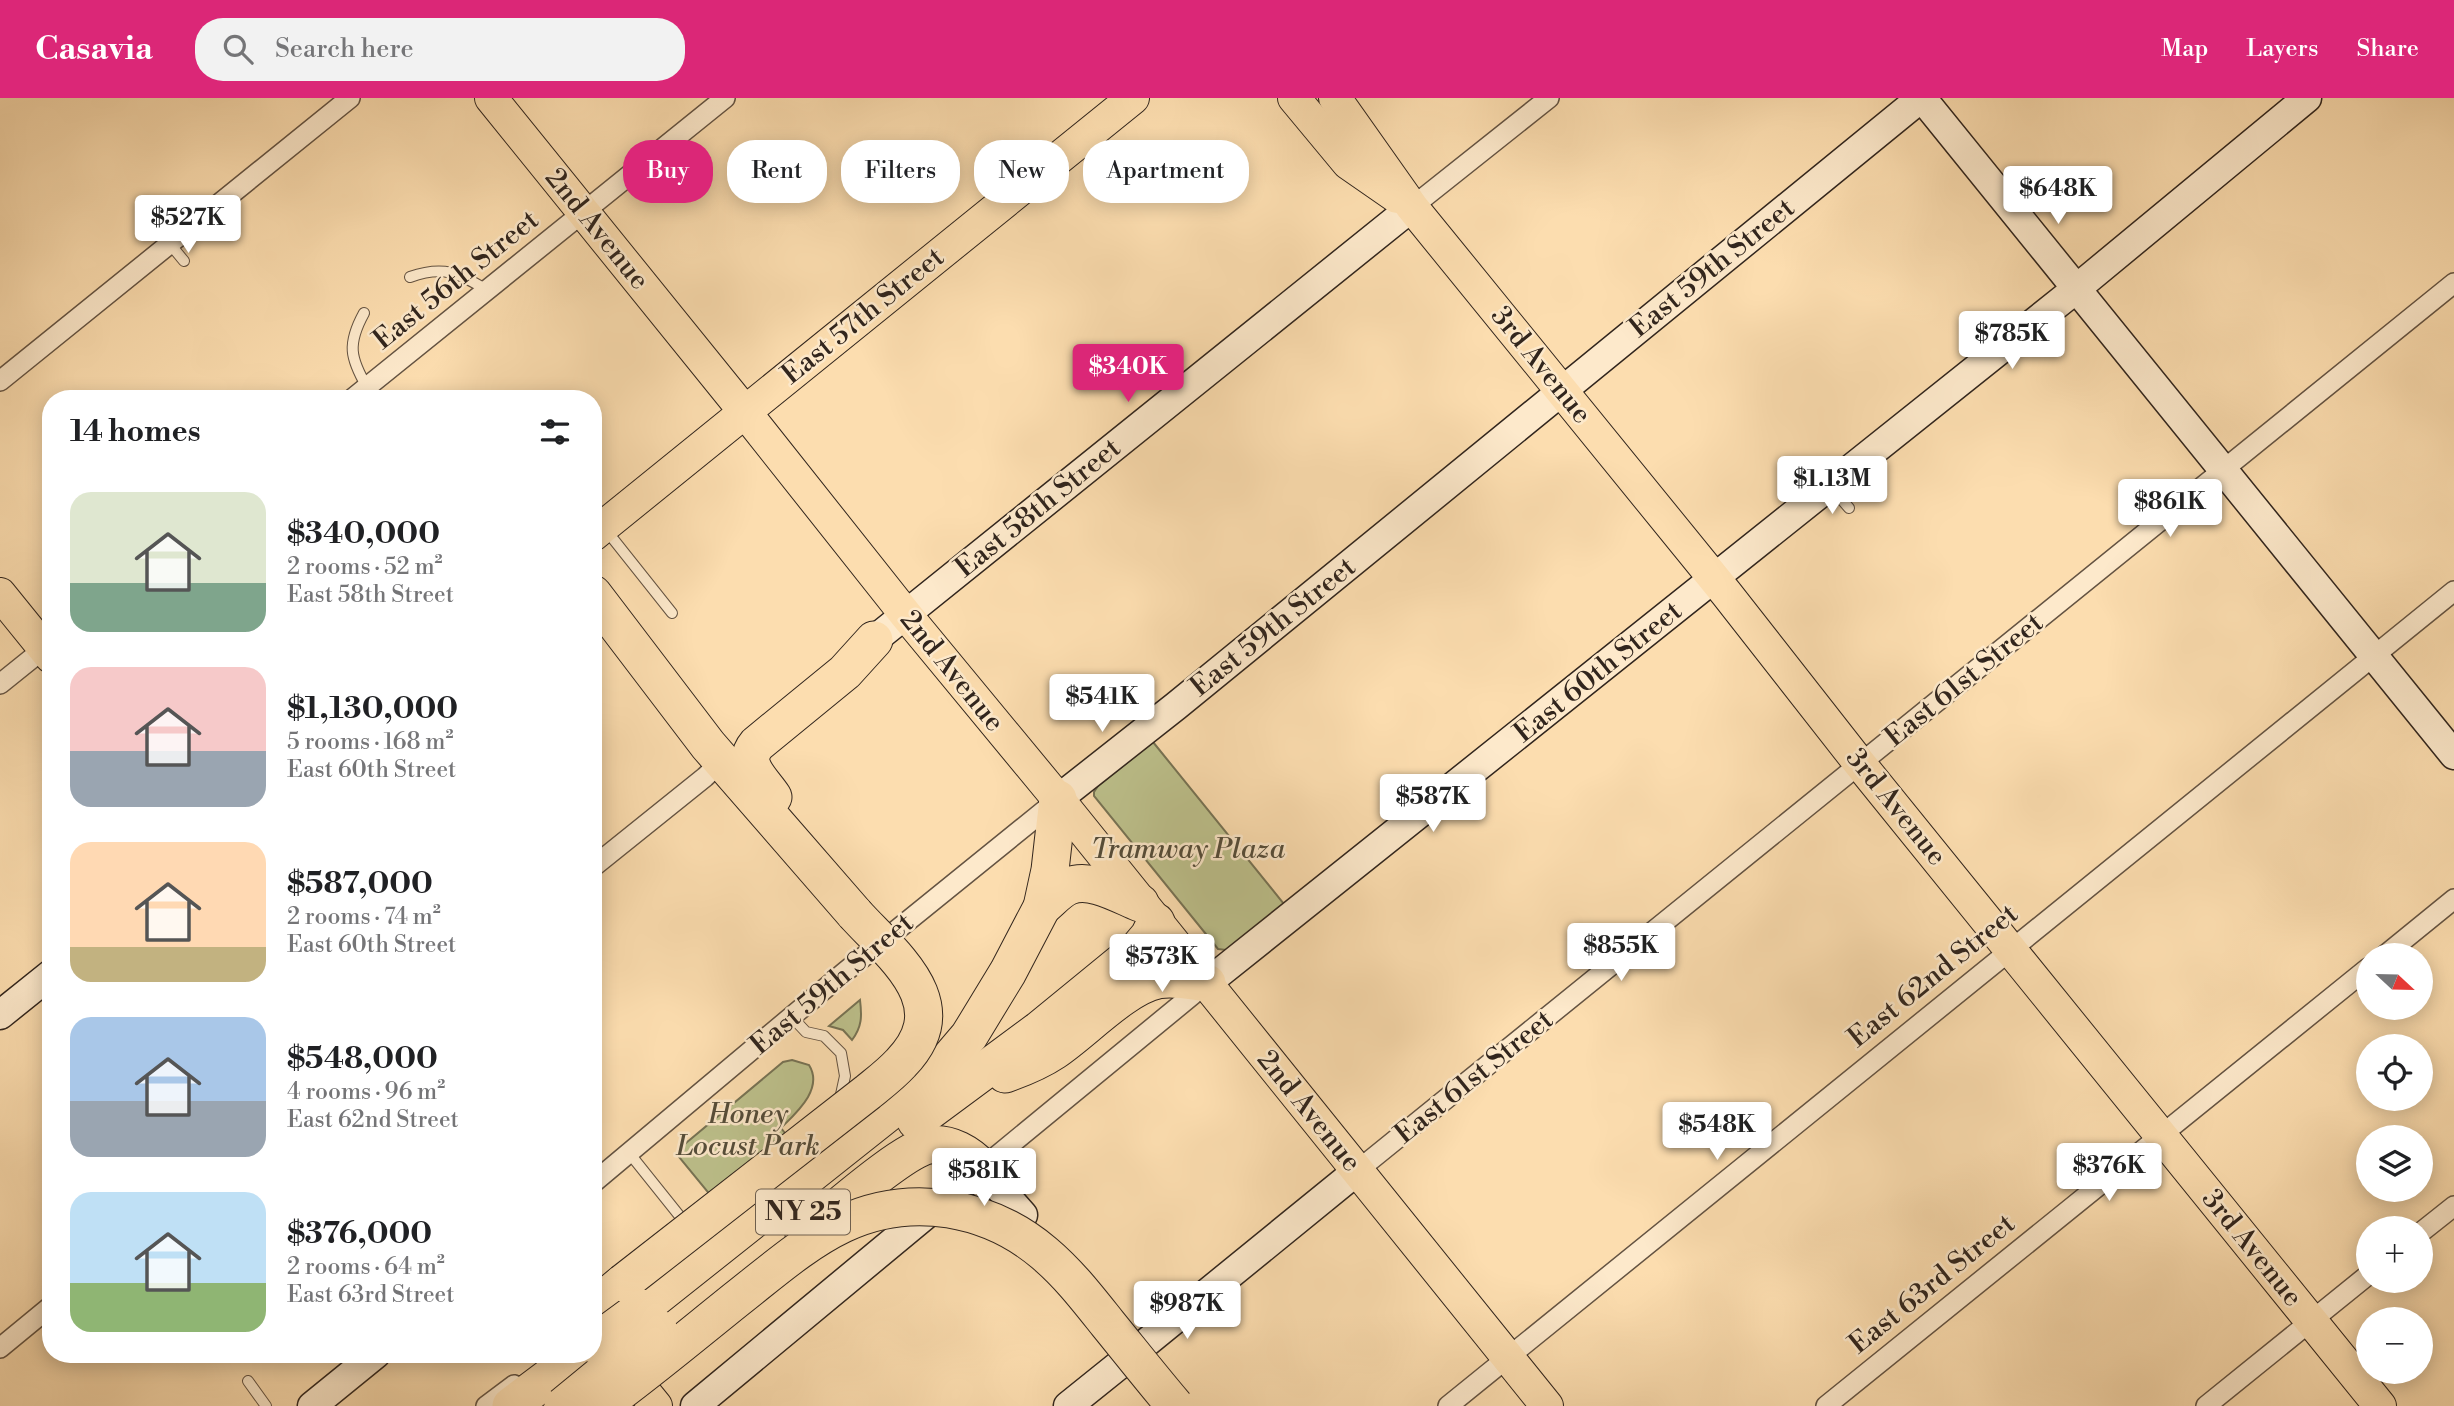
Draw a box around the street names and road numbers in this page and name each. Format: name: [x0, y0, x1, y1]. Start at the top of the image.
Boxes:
street label: 2nd Avenue: [537, 161, 657, 297]
street label: East 59th Street: [1622, 191, 1802, 345]
street label: East 56th Street: [366, 203, 546, 357]
street label: East 57th Street: [775, 240, 951, 392]
street label: 3rd Avenue: [1483, 299, 1599, 431]
street label: East 58th Street: [948, 430, 1128, 585]
street label: East 59th Street: [1183, 550, 1363, 704]
street label: East 60th Street: [1507, 594, 1689, 750]
street label: 2nd Avenue: [892, 603, 1012, 739]
street label: East 61st Street: [1878, 605, 2051, 755]
street label: 3rd Avenue: [1838, 741, 1954, 873]
street label: East 62nd Street: [1841, 897, 2025, 1055]
street label: East 59th Street: [743, 905, 921, 1063]
street label: East 61st Street: [1388, 1002, 1561, 1152]
street label: 2nd Avenue: [1249, 1043, 1369, 1179]
street label: 3rd Avenue: [2194, 1182, 2310, 1314]
road number: NY 25: [756, 1190, 850, 1234]
street label: East 63rd Street: [1842, 1206, 2022, 1362]

